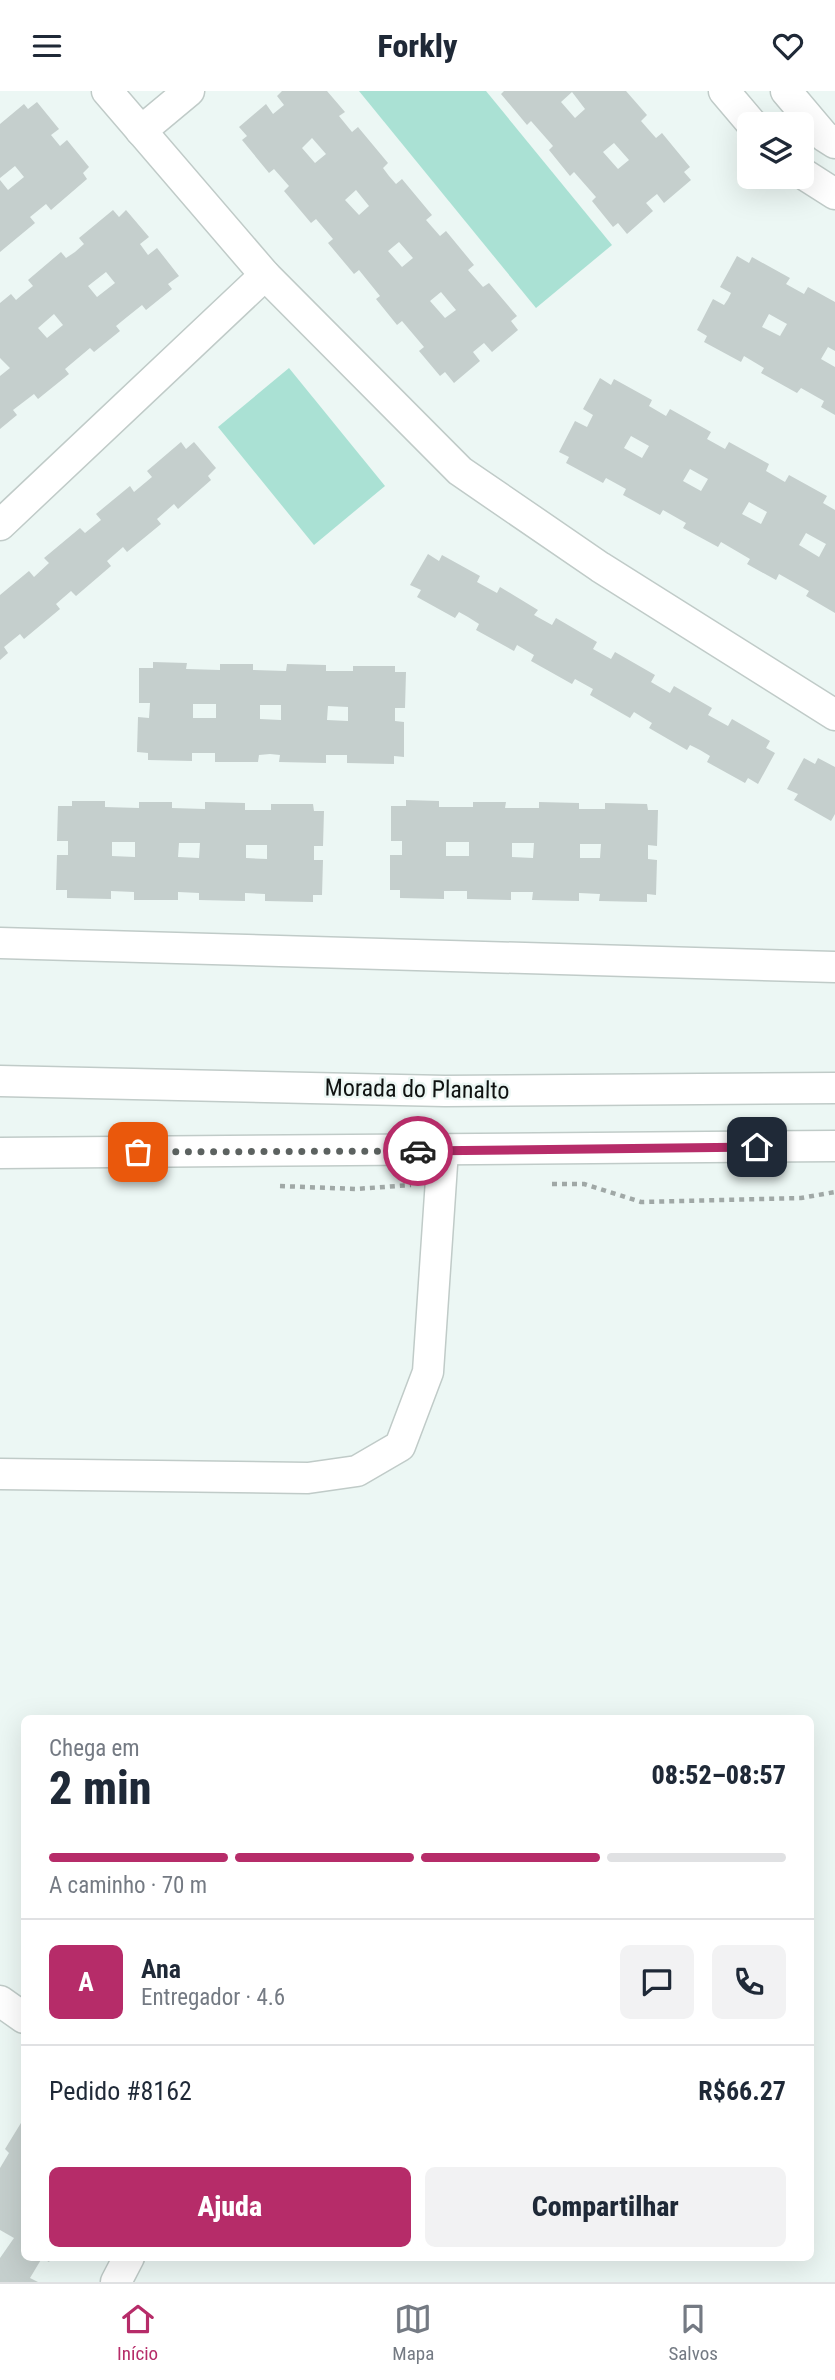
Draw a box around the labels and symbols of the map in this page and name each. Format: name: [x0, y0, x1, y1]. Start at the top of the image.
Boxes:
street label: Morada do Planalto: [324, 1073, 510, 1105]
courier: [383, 1116, 453, 1186]
pin: [727, 1117, 787, 1177]
pin: [108, 1122, 168, 1182]

